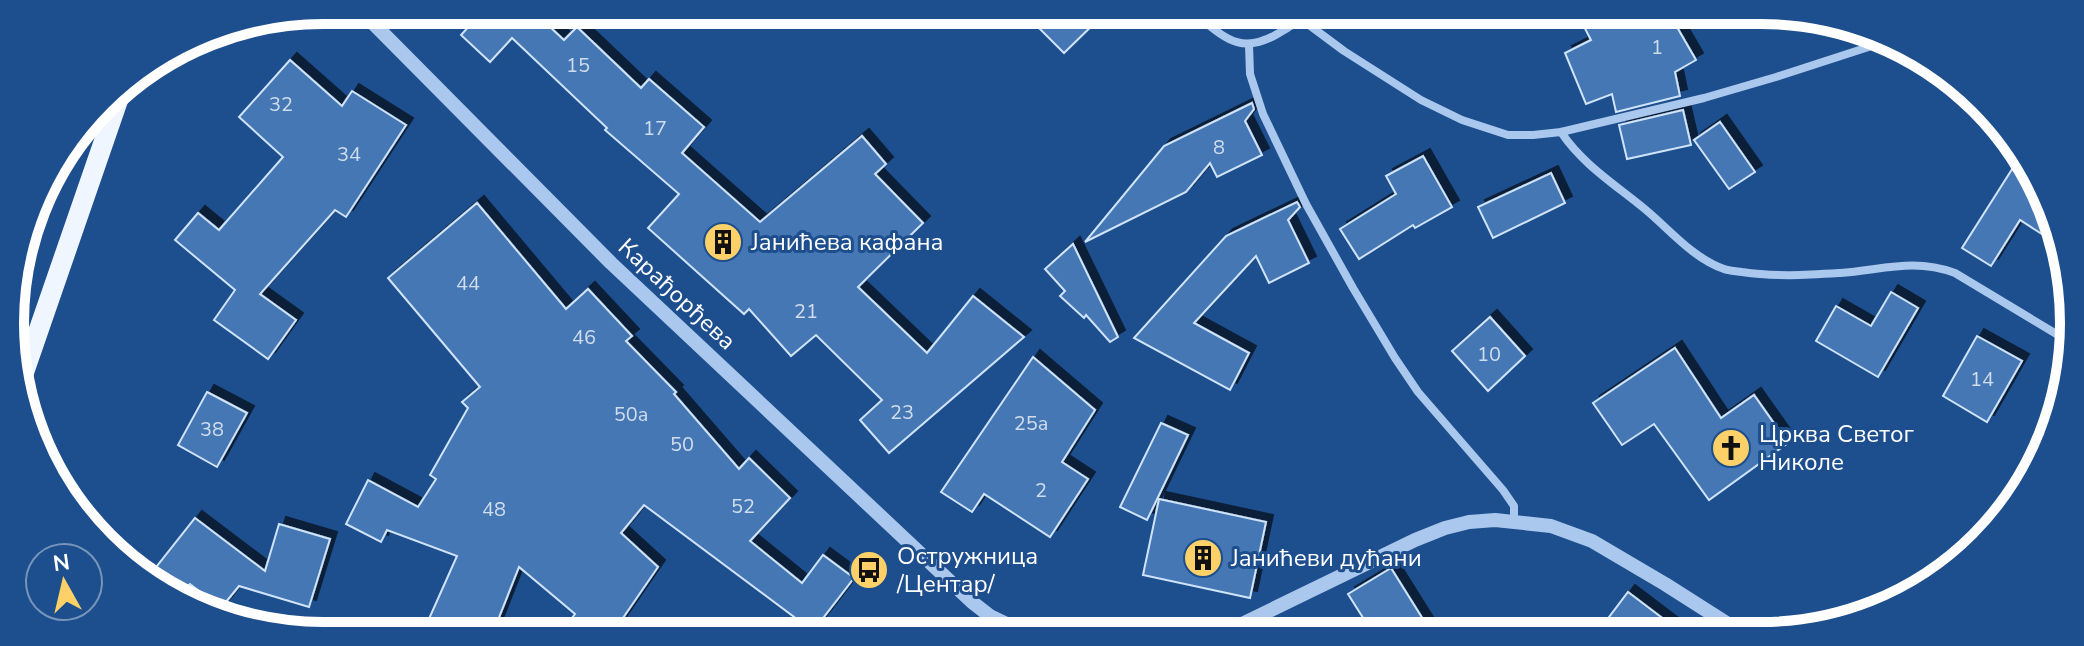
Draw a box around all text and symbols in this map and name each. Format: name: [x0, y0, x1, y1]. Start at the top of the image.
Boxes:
house number: 1: [1651, 34, 1663, 61]
house number: 15: [566, 52, 590, 79]
house number: 32: [269, 91, 293, 118]
house number: 17: [643, 115, 667, 142]
house number: 8: [1213, 134, 1225, 161]
house number: 34: [337, 141, 361, 168]
building icon: Јанићева кафана: [702, 221, 744, 263]
place label: Јанићева кафана: [750, 226, 944, 258]
street label: Карађорђева: [611, 231, 743, 357]
house number: 44: [456, 270, 480, 297]
house number: 21: [794, 298, 818, 325]
house number: 46: [572, 324, 596, 351]
house number: 10: [1477, 341, 1501, 368]
house number: 14: [1970, 366, 1994, 393]
house number: 23: [890, 399, 914, 426]
house number: 50a: [614, 401, 648, 428]
house number: 25a: [1014, 410, 1048, 437]
house number: 38: [200, 416, 224, 443]
place label: Црква Светог Николе: [1759, 418, 1915, 478]
church icon: Црква Светог Николе: [1710, 427, 1752, 469]
house number: 50: [670, 431, 694, 458]
house number: 2: [1035, 477, 1047, 504]
house number: 52: [731, 493, 755, 520]
house number: 48: [482, 496, 506, 523]
building icon: Јанићеви дућани: [1182, 537, 1224, 579]
place label: Остружница /Центар/: [896, 540, 1038, 600]
north arrow: [24, 542, 104, 622]
place label: Јанићеви дућани: [1230, 542, 1422, 574]
text: N: [51, 547, 72, 579]
bus stop icon: Остружница /Центар/: [848, 549, 890, 591]

